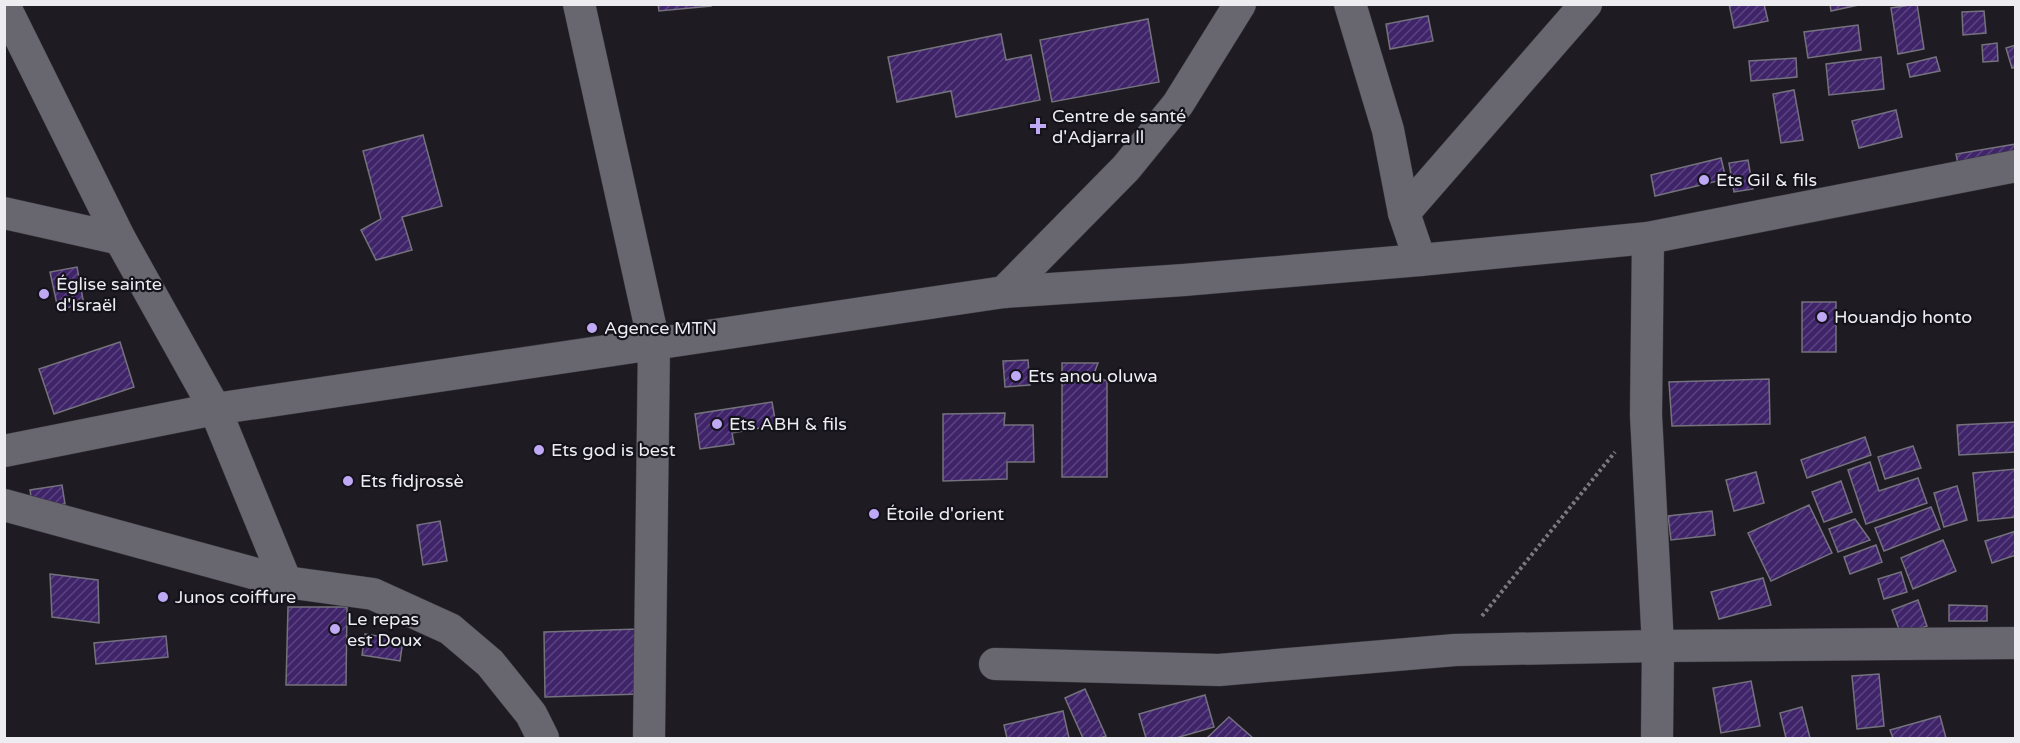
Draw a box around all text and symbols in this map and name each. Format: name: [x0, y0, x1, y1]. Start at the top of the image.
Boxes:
place label: Centre de santé d'Adjarra ll: [1052, 105, 1186, 148]
marker: Centre de santé d'Adjarra ll: [1029, 117, 1047, 135]
place label: Ets Gil & fils: [1716, 169, 1817, 191]
marker: Ets Gil & fils: [1697, 173, 1711, 187]
place label: Église sainte d'Israël: [56, 273, 162, 316]
marker: Église sainte d'Israël: [37, 287, 51, 301]
place label: Houandjo honto: [1834, 306, 1972, 328]
marker: Houandjo honto: [1815, 310, 1829, 324]
place label: Agence MTN: [604, 317, 717, 339]
marker: Agence MTN: [585, 321, 599, 335]
place label: Ets anou oluwa: [1028, 365, 1158, 387]
marker: Ets anou oluwa: [1009, 369, 1023, 383]
place label: Ets ABH & fils: [729, 413, 847, 435]
marker: Ets ABH & fils: [710, 417, 724, 431]
place label: Ets god is best: [551, 439, 676, 461]
marker: Ets god is best: [532, 443, 546, 457]
place label: Ets fidjrossè: [360, 470, 464, 492]
marker: Ets fidjrossè: [341, 474, 355, 488]
place label: Étoile d'orient: [886, 503, 1004, 525]
marker: Étoile d'orient: [867, 507, 881, 521]
place label: Junos coiffure: [175, 586, 296, 608]
marker: Junos coiffure: [156, 590, 170, 604]
place label: Le repas est Doux: [347, 608, 422, 651]
marker: Le repas est Doux: [328, 622, 342, 636]

